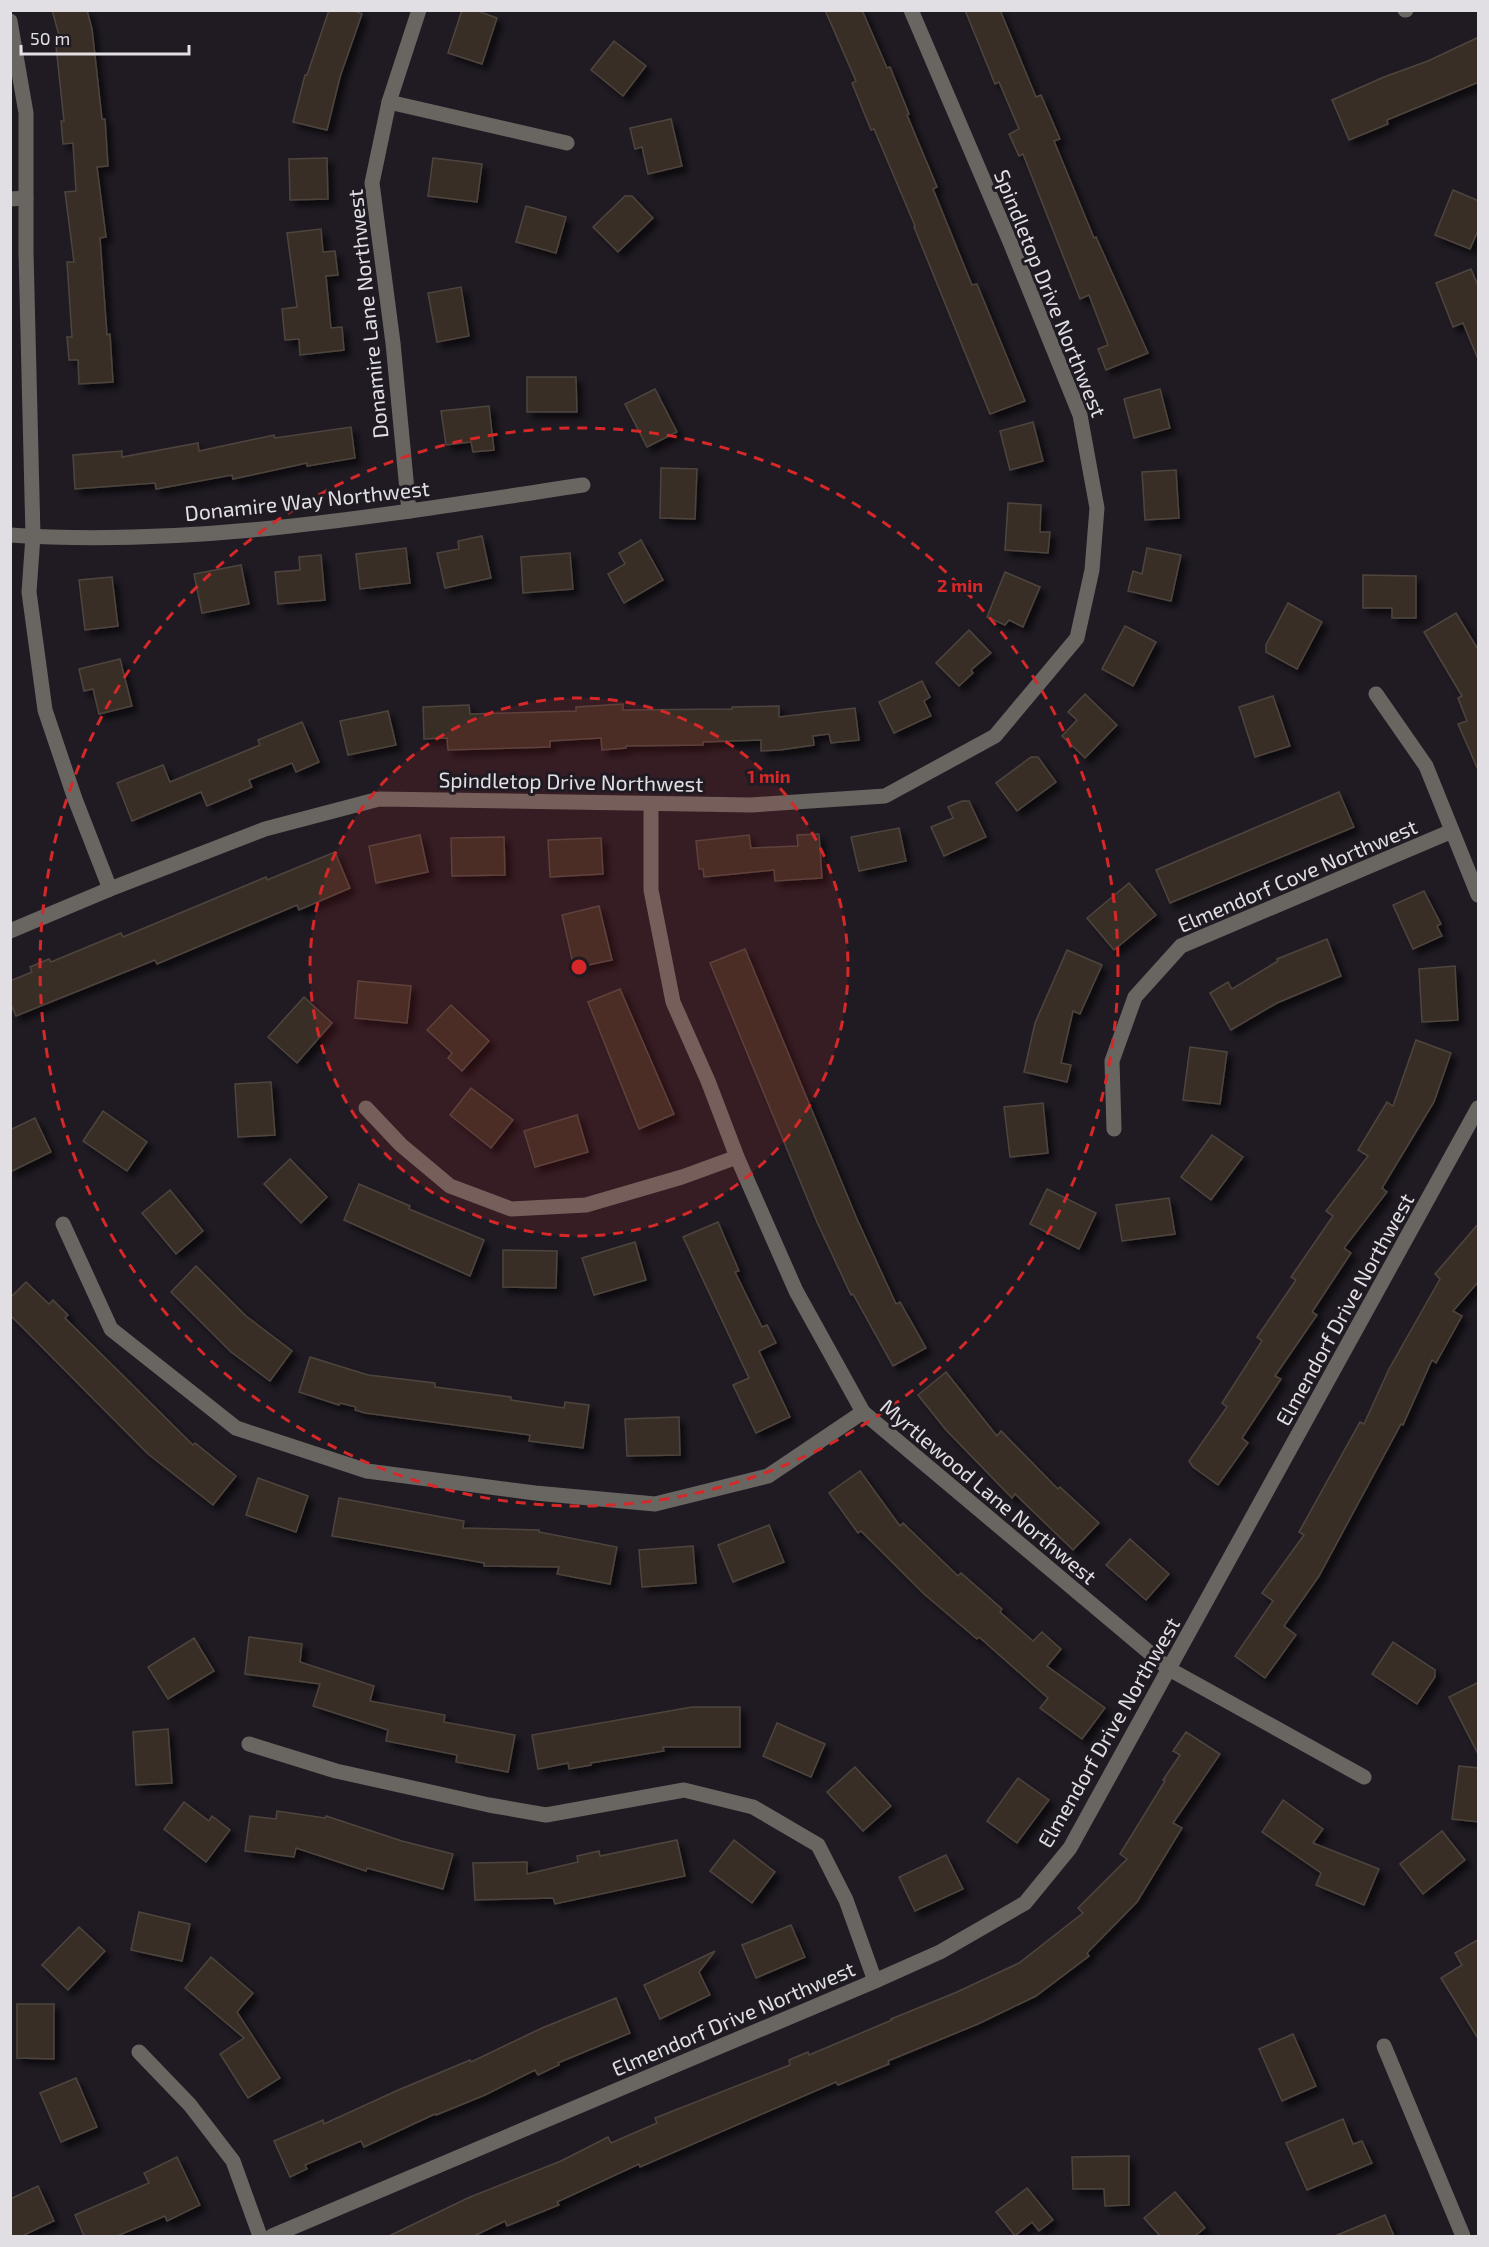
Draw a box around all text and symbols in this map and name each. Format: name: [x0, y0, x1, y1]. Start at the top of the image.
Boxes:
scale bar: [21, 18, 189, 56]
text: 50 m: [30, 27, 70, 49]
street label: Spindletop Drive Northwest: [990, 166, 1112, 420]
street label: Donamire Lane Northwest: [341, 188, 393, 440]
street label: Donamire Way Northwest: [183, 475, 431, 525]
text: 2 min: [937, 574, 983, 596]
text: 1 min: [747, 765, 791, 787]
street label: Spindletop Drive Northwest: [438, 766, 704, 796]
street label: Elmendorf Cove Northwest: [1173, 813, 1421, 937]
centre of rings: [569, 957, 589, 977]
street label: Elmendorf Drive Northwest: [1270, 1189, 1418, 1429]
street label: Myrtlewood Lane Northwest: [876, 1393, 1102, 1589]
street label: Elmendorf Drive Northwest: [1032, 1612, 1184, 1852]
street label: Elmendorf Drive Northwest: [608, 1955, 858, 2081]

